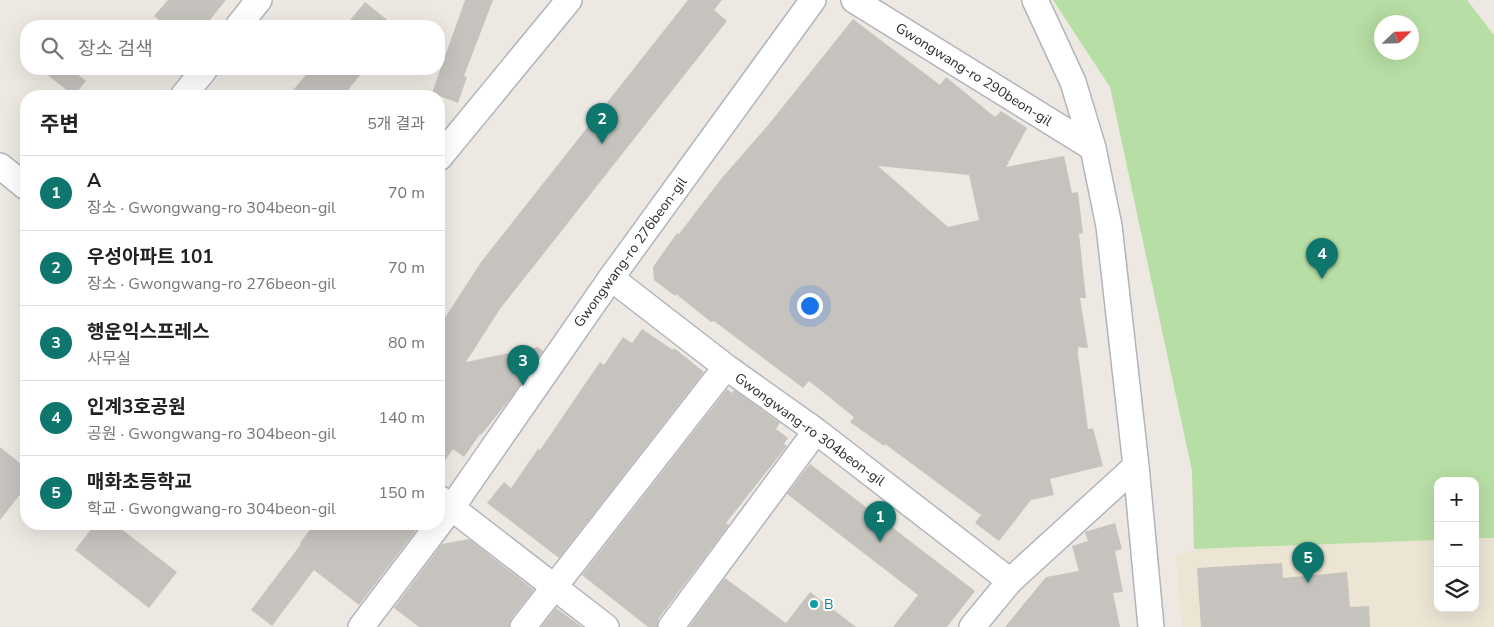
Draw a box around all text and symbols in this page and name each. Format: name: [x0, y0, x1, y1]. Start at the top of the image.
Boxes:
north arrow: [1374, 15, 1419, 60]
street label: Gwongwang-ro 290beon-gil: [892, 18, 1056, 131]
search box: [20, 20, 445, 75]
icon: search: [38, 34, 66, 62]
text: 장소 검색: [78, 36, 153, 62]
pin: 2: [586, 103, 618, 144]
text: 주변: [40, 110, 79, 138]
text: 5개 결과: [367, 113, 425, 135]
text: A: [87, 168, 101, 194]
street label: Gwongwang-ro 276beon-gil: [569, 173, 692, 331]
text: 1: [51, 182, 61, 204]
text: 70 m: [388, 182, 425, 204]
text: 장소 · Gwongwang-ro 304beon-gil: [87, 197, 336, 219]
pin: 4: [1306, 238, 1338, 279]
text: 우성아파트 101: [87, 244, 214, 270]
text: 2: [51, 257, 61, 279]
text: 70 m: [388, 257, 425, 279]
text: 장소 · Gwongwang-ro 276beon-gil: [87, 273, 336, 295]
your location: [797, 293, 823, 319]
text: 행운익스프레스: [87, 319, 209, 345]
text: 3: [51, 332, 61, 354]
text: 80 m: [388, 332, 425, 354]
pin: 3: [507, 345, 539, 386]
text: 사무실: [87, 348, 131, 370]
street label: Gwongwang-ro 304beon-gil: [731, 368, 889, 491]
text: 인계3호공원: [87, 394, 186, 420]
text: 4: [51, 407, 61, 429]
text: 140 m: [378, 407, 425, 429]
text: 공원 · Gwongwang-ro 304beon-gil: [87, 423, 336, 445]
text: 매화초등학교: [87, 469, 192, 495]
map controls: [1434, 477, 1479, 612]
button: +: [1434, 477, 1479, 522]
text: 5: [51, 482, 61, 504]
text: 150 m: [378, 482, 425, 504]
text: 학교 · Gwongwang-ro 304beon-gil: [87, 498, 336, 520]
pin: 1: [864, 501, 896, 542]
button: −: [1434, 522, 1479, 567]
pin: 5: [1292, 542, 1324, 583]
button: layers: [1434, 567, 1479, 612]
place label: B: [824, 595, 833, 614]
marker: B: [808, 598, 820, 610]

